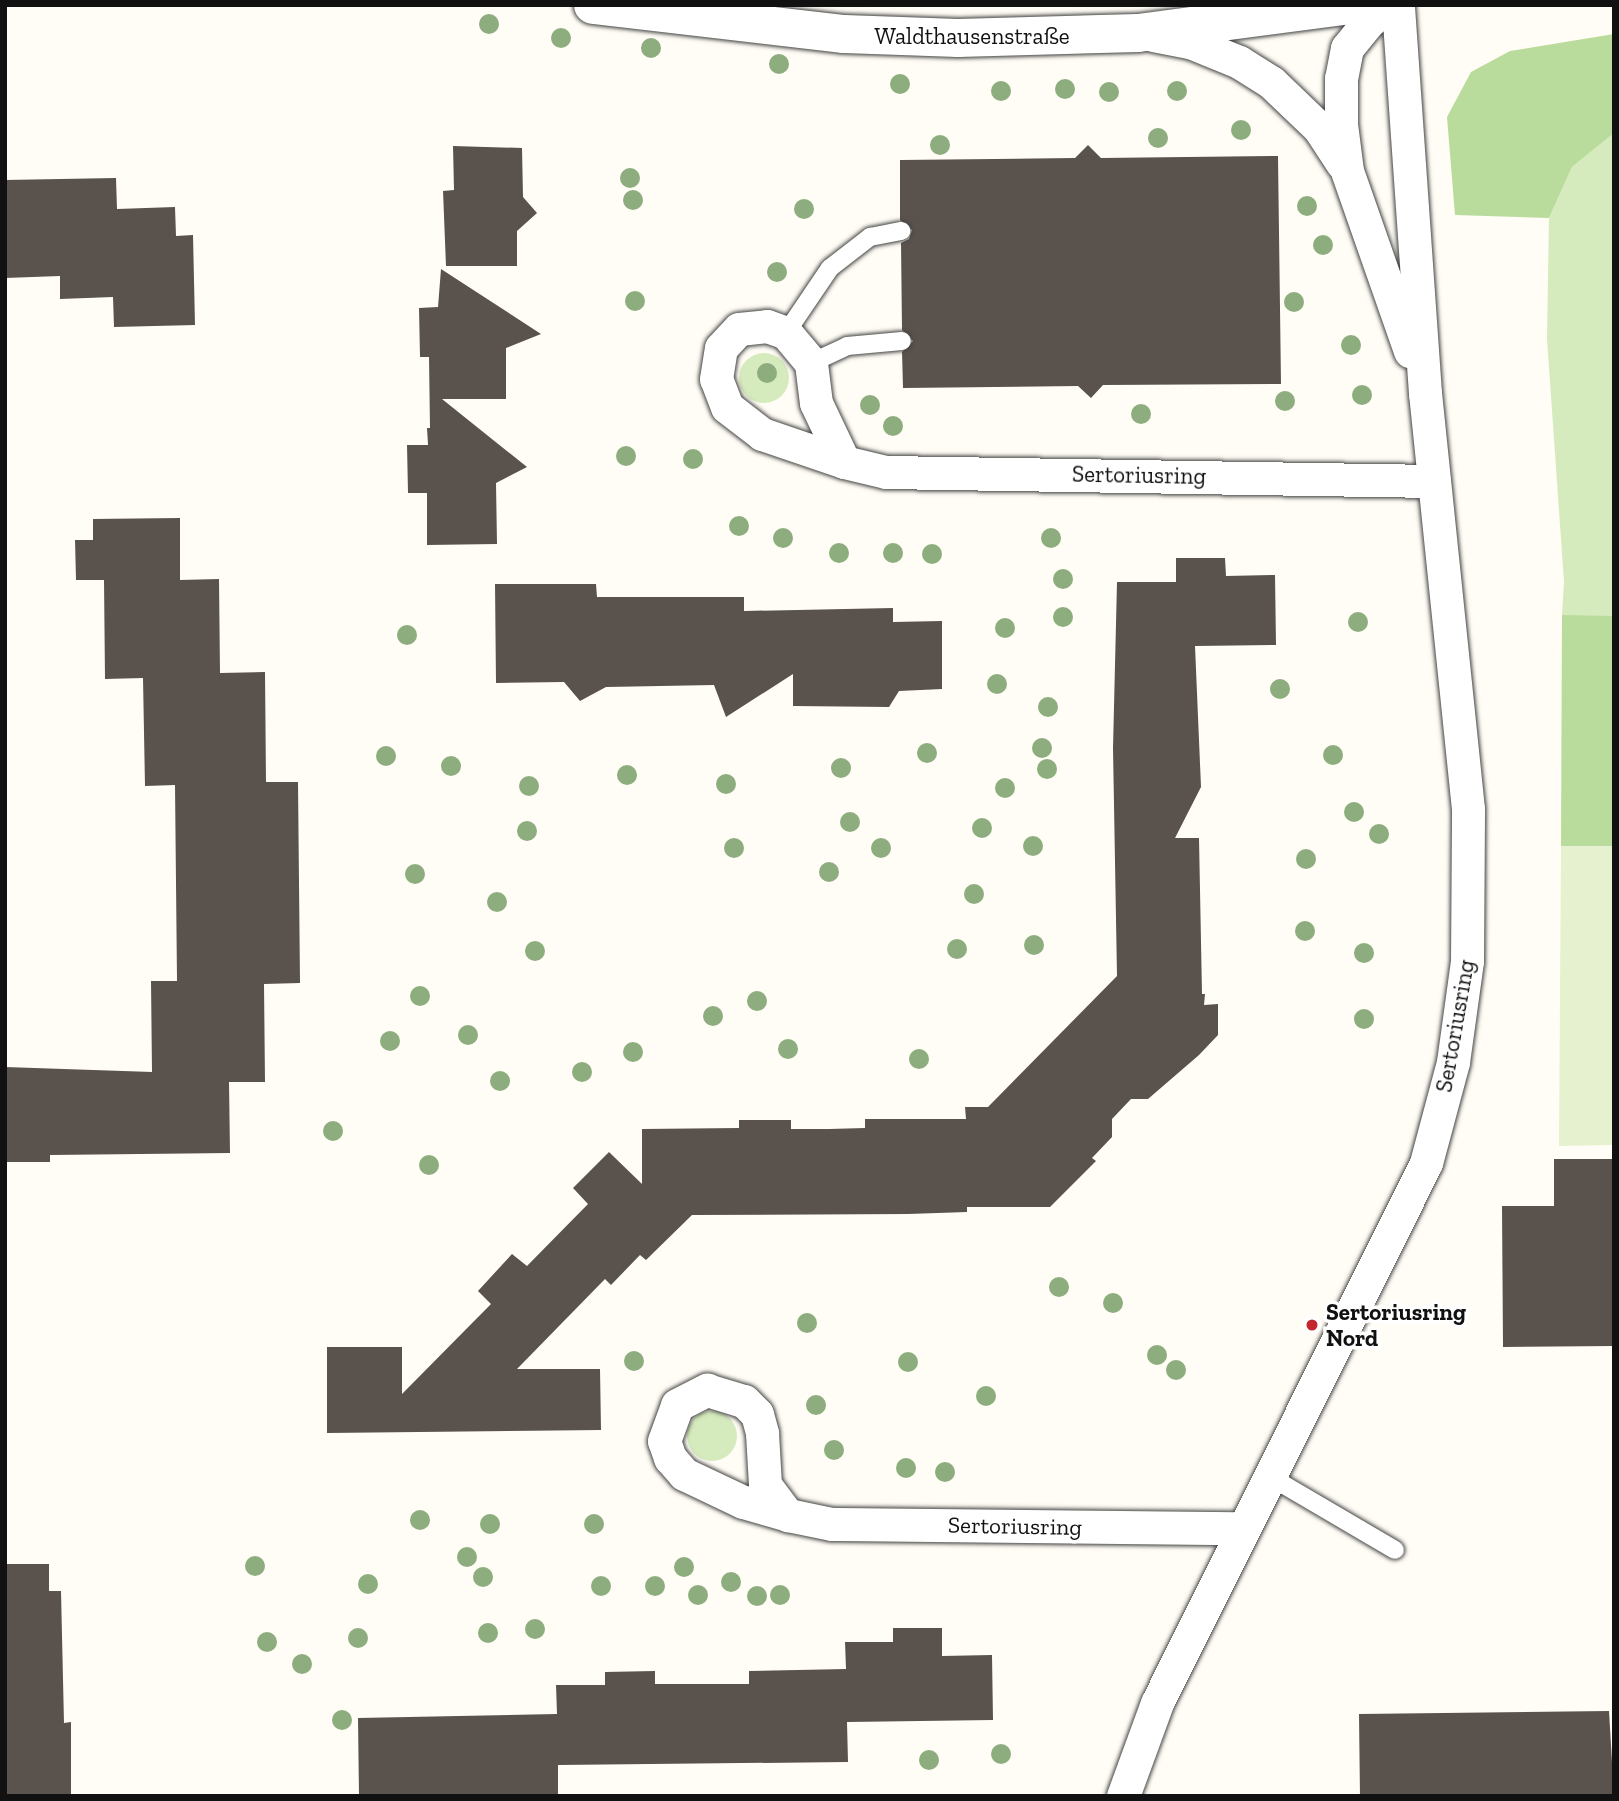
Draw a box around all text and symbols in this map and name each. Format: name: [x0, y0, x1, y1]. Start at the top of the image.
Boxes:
street label: Waldthausenstraße: [875, 22, 1069, 50]
street label: Sertoriusring: [1072, 460, 1206, 490]
street label: Sertoriusring: [1430, 958, 1480, 1094]
place label: Sertoriusring Nord: [1326, 1298, 1466, 1352]
marker: Sertoriusring Nord: [1304, 1317, 1320, 1333]
street label: Sertoriusring: [948, 1511, 1082, 1541]

